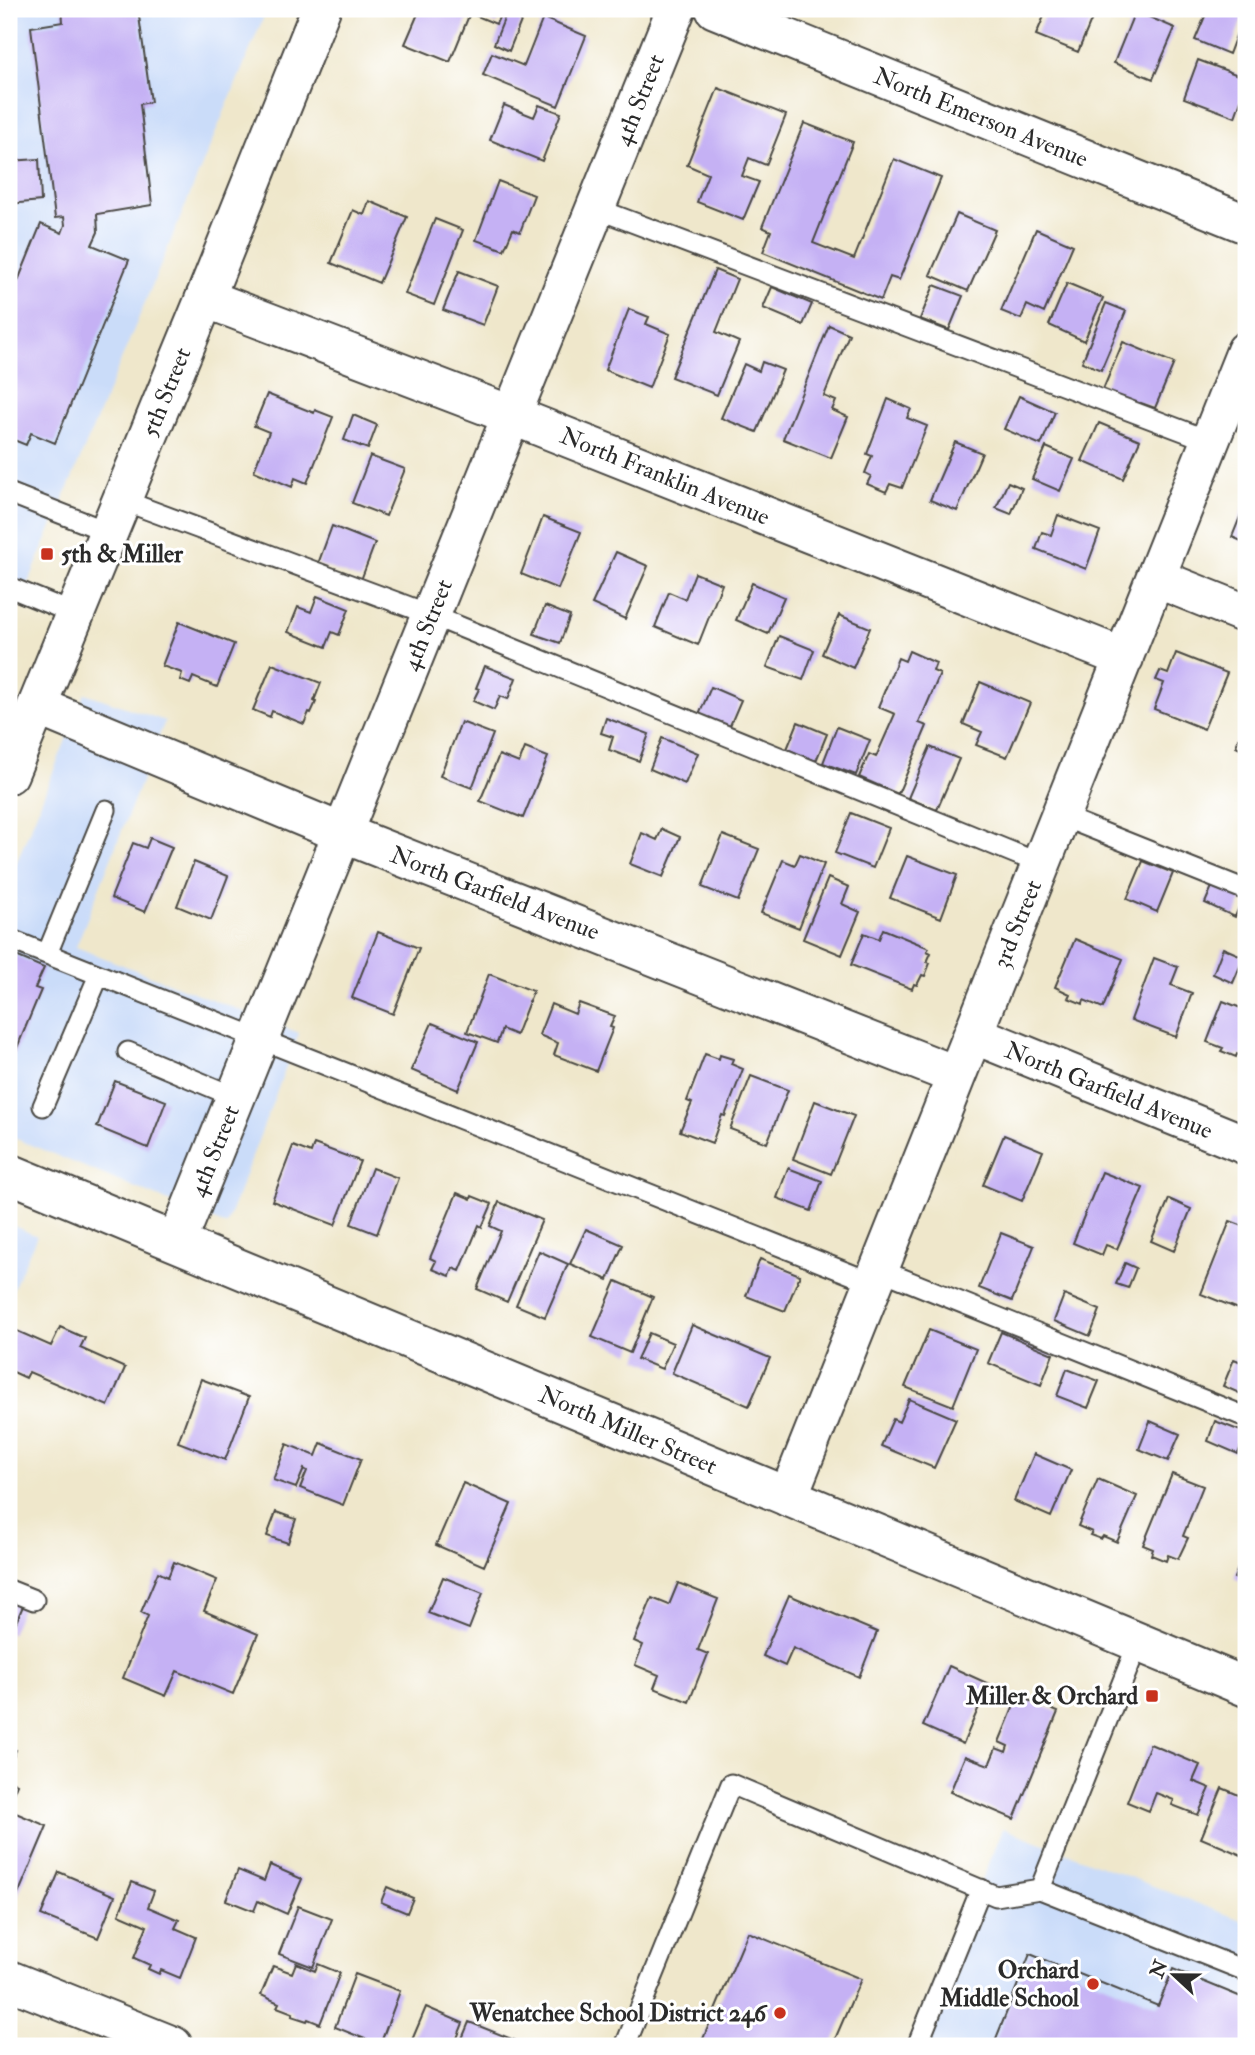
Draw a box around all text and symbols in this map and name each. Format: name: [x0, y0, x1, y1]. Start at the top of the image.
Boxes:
street label: 4th Street: [607, 50, 672, 151]
street label: North Emerson Avenue: [869, 60, 1092, 175]
street label: 5th Street: [135, 343, 198, 441]
street label: North Franklin Avenue: [555, 420, 774, 533]
place label: 5th & Miller: [61, 539, 184, 570]
marker: 5th & Miller: [39, 546, 55, 562]
street label: 4th Street: [395, 575, 460, 676]
street label: North Garfield Avenue: [386, 839, 604, 948]
street label: 3rd Street: [986, 875, 1049, 973]
street label: North Garfield Avenue: [1000, 1035, 1217, 1146]
street label: 4th Street: [182, 1101, 247, 1202]
street label: North Miller Street: [534, 1379, 722, 1482]
place label: Miller & Orchard: [965, 1681, 1138, 1712]
marker: Miller & Orchard: [1144, 1688, 1160, 1704]
north arrow: [1140, 1940, 1210, 2010]
place label: Orchard Middle School: [939, 1955, 1080, 2014]
text: N: [1144, 1956, 1174, 1982]
marker: Orchard Middle School: [1085, 1976, 1101, 1992]
place label: Wenatchee School District 246: [469, 1998, 768, 2029]
marker: Wenatchee School District 246: [772, 2005, 788, 2021]

